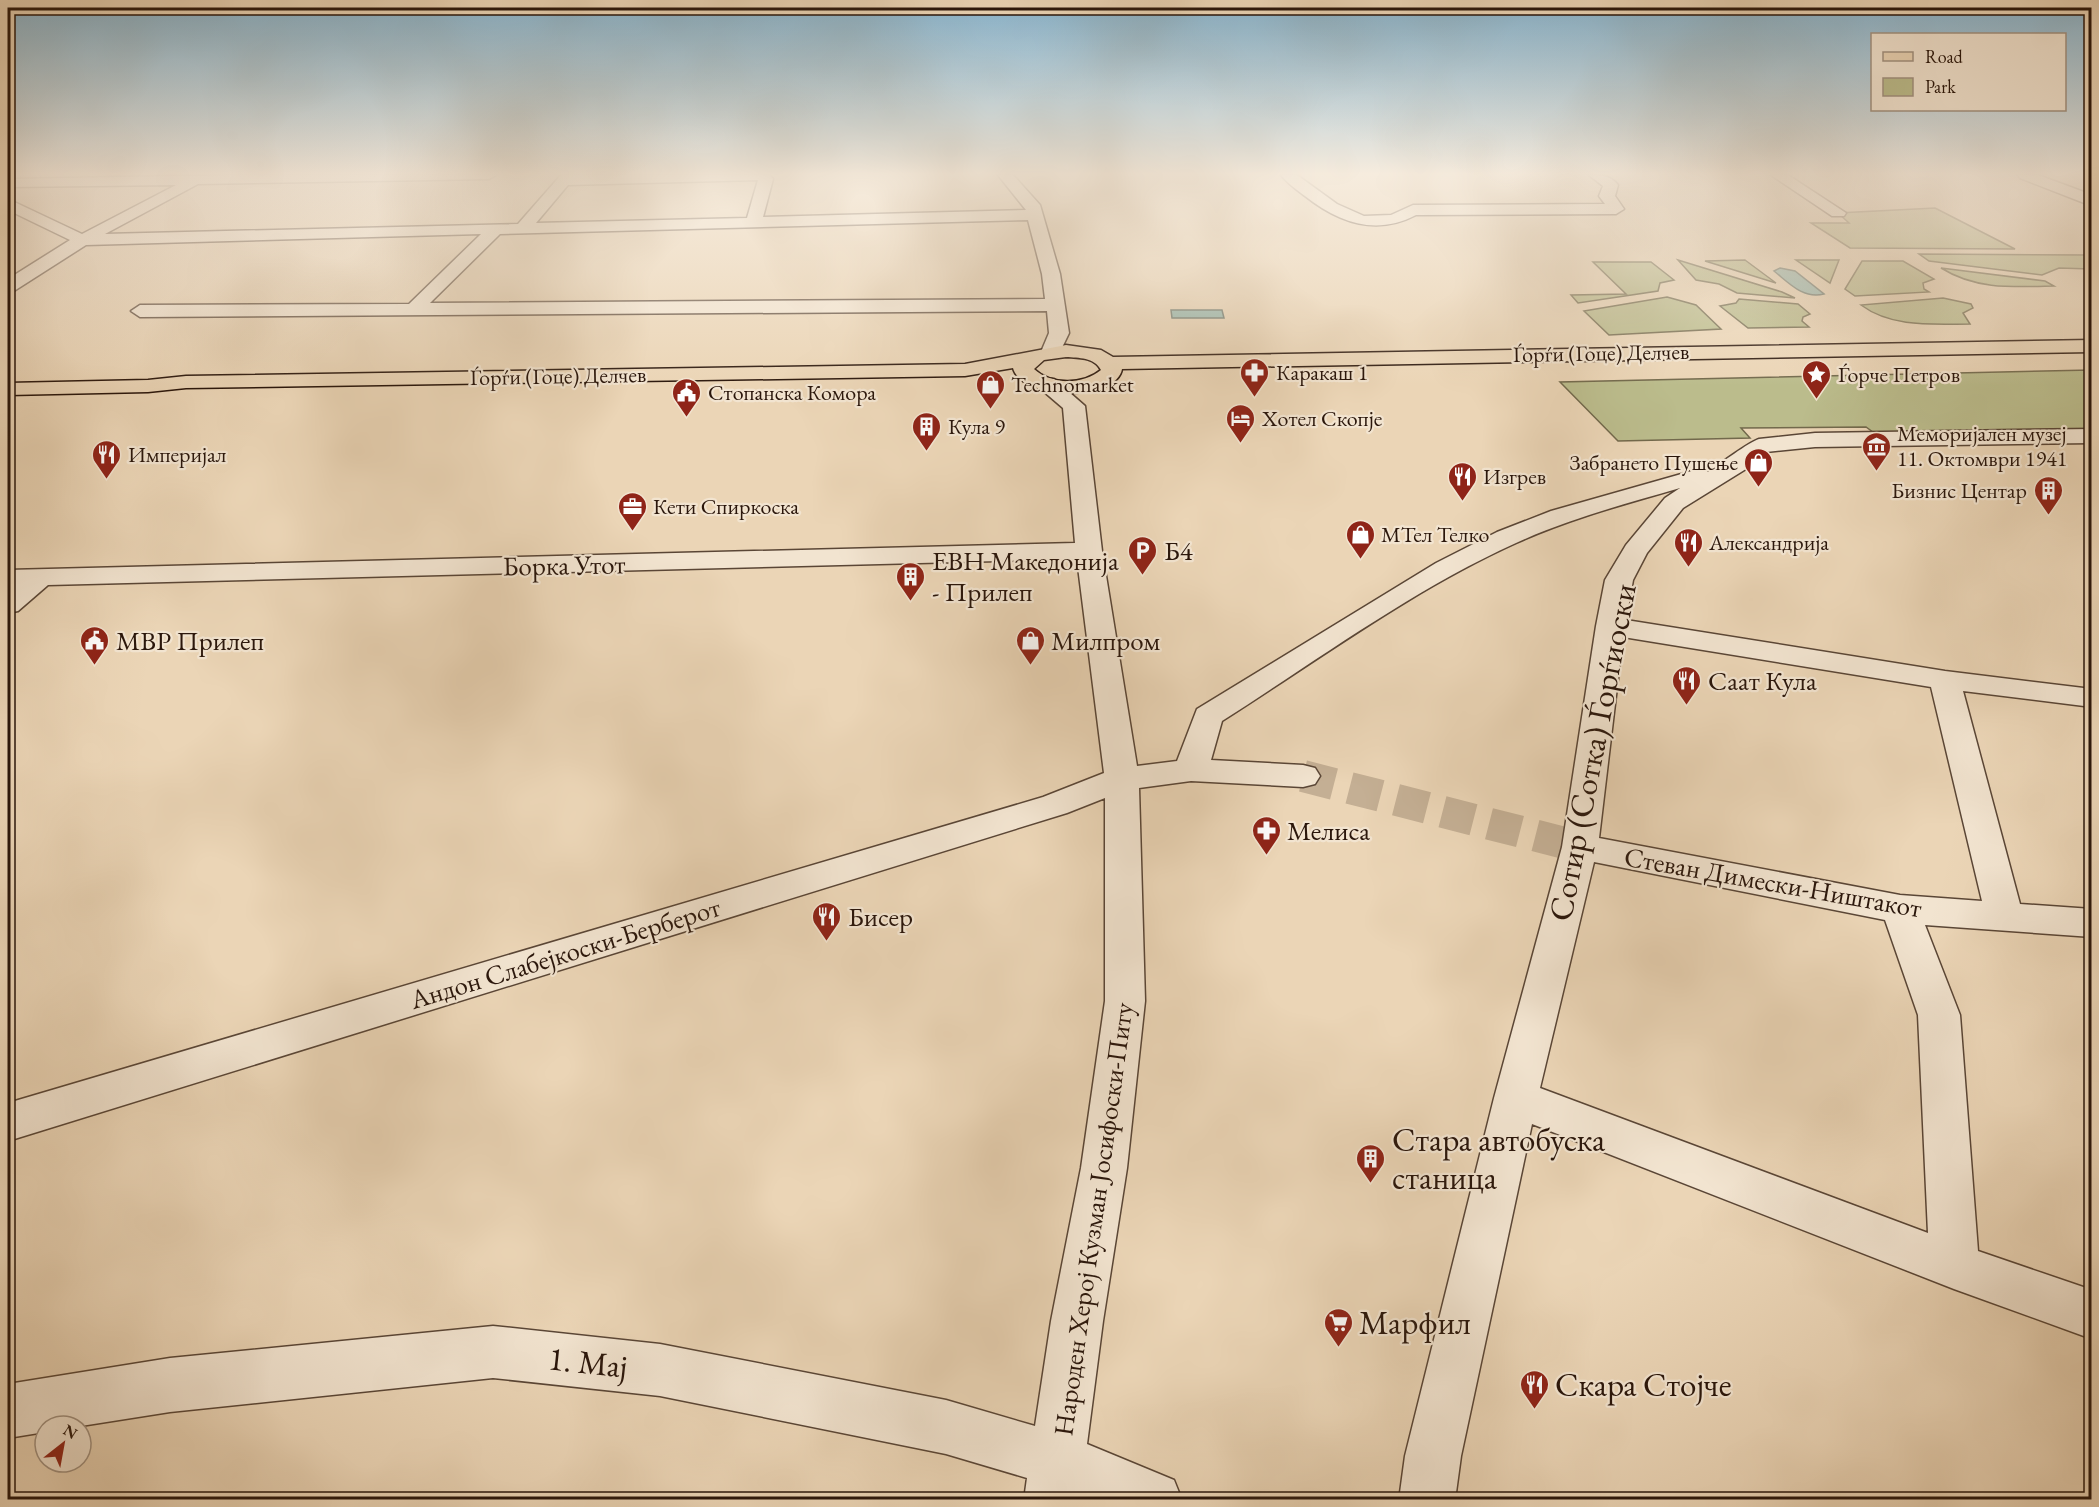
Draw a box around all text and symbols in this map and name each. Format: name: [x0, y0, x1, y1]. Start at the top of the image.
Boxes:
legend: [1871, 33, 2066, 111]
text: Road: [1925, 45, 1964, 68]
text: Park: [1925, 75, 1956, 98]
street label: Ѓорѓи (Гоце) Делчев: [1513, 337, 1689, 369]
pharmacy icon: Каракаш 1: [1239, 356, 1271, 398]
place label: Каракаш 1: [1276, 358, 1368, 387]
place icon: Ѓорче Петров: [1801, 358, 1833, 400]
street label: Ѓорѓи (Гоце) Делчев: [470, 360, 646, 392]
place label: Ѓорче Петров: [1838, 360, 1960, 389]
shop icon: Technomarket: [974, 368, 1006, 410]
place label: Technomarket: [1011, 370, 1134, 399]
public building icon: Стопанска Комора: [671, 376, 703, 418]
place label: Стопанска Комора: [708, 378, 876, 407]
hotel icon: Хотел Скопје: [1225, 402, 1257, 444]
place label: Хотел Скопје: [1261, 404, 1383, 433]
building icon: Кула 9: [911, 410, 943, 452]
place label: Кула 9: [948, 412, 1006, 441]
place label: Меморијален музеј 11. Октомври 1941: [1897, 419, 2067, 473]
museum icon: Меморијален музеј 11. Октомври 1941: [1860, 430, 1892, 472]
restaurant icon: Империјал: [91, 438, 123, 480]
place label: Империјал: [128, 440, 227, 469]
shop icon: Забрането Пушење: [1743, 446, 1775, 488]
place label: Забрането Пушење: [1569, 448, 1738, 477]
restaurant icon: Изгрев: [1446, 460, 1478, 502]
place label: Изгрев: [1483, 462, 1546, 491]
building icon: Бизнис Центар: [2032, 474, 2064, 516]
place label: Бизнис Центар: [1891, 476, 2027, 505]
office icon: Кети Спиркоска: [616, 490, 648, 532]
place label: Кети Спиркоска: [653, 492, 799, 521]
shop icon: МТел Телко: [1344, 518, 1376, 560]
place label: МТел Телко: [1381, 520, 1489, 549]
restaurant icon: Александрија: [1672, 526, 1704, 568]
place label: Александрија: [1708, 528, 1829, 557]
place label: Б4: [1164, 533, 1194, 568]
parking icon: Б4: [1127, 534, 1159, 576]
place label: ЕВН Македонија - Прилеп: [932, 543, 1119, 609]
street label: Борка Утот: [502, 546, 626, 584]
building icon: ЕВН Македонија - Прилеп: [895, 560, 927, 602]
street label: Сотир (Сотка) Ѓорѓиоски: [1538, 580, 1646, 924]
place label: МВР Прилеп: [116, 623, 264, 658]
place label: Милпром: [1051, 623, 1160, 658]
public building icon: МВР Прилеп: [79, 624, 111, 666]
shop icon: Милпром: [1014, 624, 1046, 666]
place label: Саат Кула: [1708, 663, 1817, 698]
restaurant icon: Саат Кула: [1671, 664, 1703, 706]
place label: Мелиса: [1287, 813, 1370, 848]
pharmacy icon: Мелиса: [1250, 814, 1282, 856]
street label: Стеван Димески-Ништакот: [1622, 839, 1924, 925]
street label: Андон Слабејкоски-Берберот: [405, 889, 724, 1017]
place label: Бисер: [848, 899, 913, 934]
restaurant icon: Бисер: [811, 900, 843, 942]
street label: Народен Херој Кузман Јосифоски-Питу: [1045, 1000, 1141, 1438]
place label: Стара автобуска станица: [1392, 1118, 1606, 1199]
building icon: Стара автобуска станица: [1355, 1142, 1387, 1184]
place label: Марфил: [1359, 1301, 1471, 1344]
supermarket icon: Марфил: [1322, 1306, 1354, 1348]
street label: 1. Мај: [546, 1336, 630, 1388]
place label: Скара Стојче: [1555, 1363, 1732, 1406]
restaurant icon: Скара Стојче: [1518, 1368, 1550, 1410]
north arrow: [33, 1414, 93, 1474]
text: N: [60, 1419, 81, 1444]

